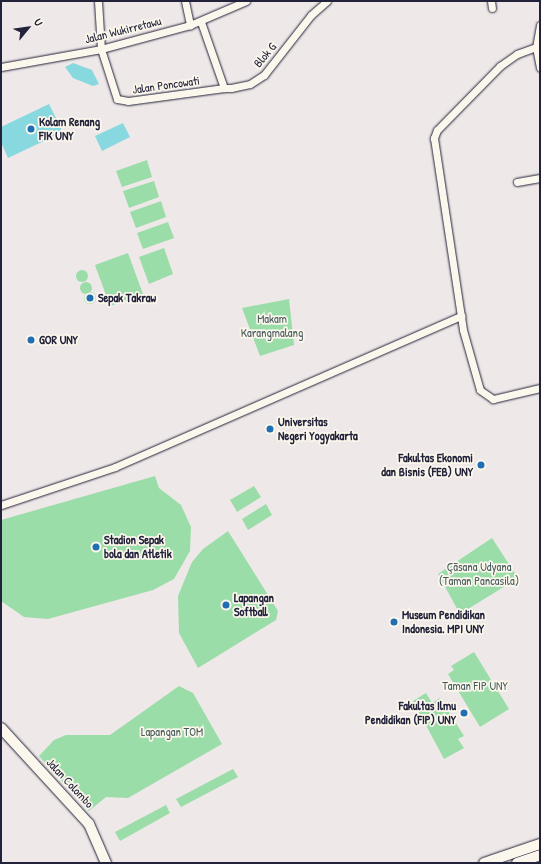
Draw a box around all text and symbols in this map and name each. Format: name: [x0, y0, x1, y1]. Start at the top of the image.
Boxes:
north arrow: [8, 8, 48, 48]
street label: Jalan Wukirretawu: [83, 14, 163, 46]
text: U: [31, 16, 46, 28]
street label: Blok G: [251, 40, 279, 70]
street label: Jalan Poncowati: [131, 73, 201, 97]
place label: Kolam Renang FIK UNY: [39, 115, 100, 143]
marker: Kolam Renang FIK UNY: [26, 124, 36, 134]
place label: Sepak Takraw: [98, 291, 156, 305]
marker: Sepak Takraw: [85, 293, 95, 303]
park label: Makam Karangmalang: [241, 312, 303, 340]
place label: GOR UNY: [39, 333, 78, 347]
marker: GOR UNY: [26, 335, 36, 345]
place label: Universitas Negeri Yogyakarta: [278, 415, 358, 443]
marker: Universitas Negeri Yogyakarta: [265, 424, 275, 434]
place label: Fakultas Ekonomi dan Bisnis (FEB) UNY: [381, 451, 473, 479]
marker: Fakultas Ekonomi dan Bisnis (FEB) UNY: [476, 460, 486, 470]
place label: Stadion Sepak bola dan Atletik: [104, 533, 172, 561]
marker: Stadion Sepak bola dan Atletik: [91, 542, 101, 552]
park label: Çāsana Udyana (Taman Pancasila): [439, 560, 519, 588]
place label: Lapangan Softball: [234, 591, 274, 619]
marker: Lapangan Softball: [221, 600, 231, 610]
place label: Museum Pendidikan Indonesia. MPI UNY: [402, 608, 485, 636]
marker: Museum Pendidikan Indonesia. MPI UNY: [389, 617, 399, 627]
park label: Taman FIP UNY: [442, 679, 508, 693]
place label: Fakultas Ilmu Pendidikan (FIP) UNY: [365, 699, 456, 727]
marker: Fakultas Ilmu Pendidikan (FIP) UNY: [459, 708, 469, 718]
park label: Lapangan TOM: [141, 725, 203, 739]
street label: Jalan Colombo: [43, 755, 97, 811]

